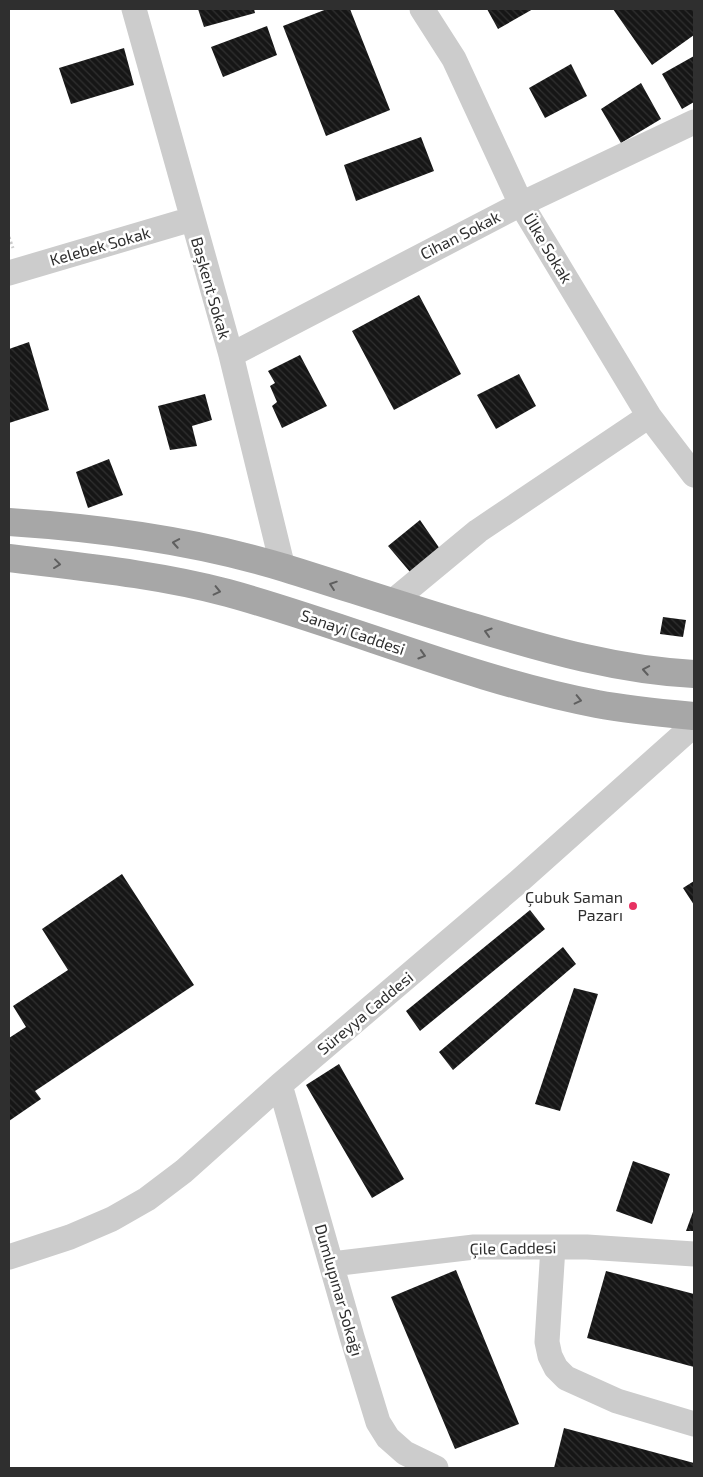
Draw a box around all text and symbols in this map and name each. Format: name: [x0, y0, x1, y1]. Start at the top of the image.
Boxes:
street label: Cihan Sokak: [417, 206, 503, 263]
street label: Ülke Sokak: [520, 209, 577, 286]
street label: Kelebek Sokak: [47, 222, 152, 269]
street label: Başkent Sokak: [187, 235, 235, 341]
one-way arrow: [171, 539, 180, 549]
one-way arrow: [53, 558, 61, 569]
one-way arrow: [329, 580, 337, 590]
one-way arrow: [213, 585, 222, 596]
street label: Sanayi Caddesi: [299, 605, 408, 658]
one-way arrow: [484, 627, 493, 637]
one-way arrow: [418, 649, 426, 659]
one-way arrow: [641, 665, 650, 675]
one-way arrow: [574, 694, 583, 705]
place label: Çubuk Saman Pazarı: [525, 887, 623, 924]
marker: Çubuk Saman Pazarı: [627, 900, 639, 912]
street label: Süreyya Caddesi: [313, 967, 416, 1058]
street label: Dumlupınar Sokağı: [312, 1222, 367, 1358]
street label: Çile Caddesi: [469, 1237, 557, 1259]

